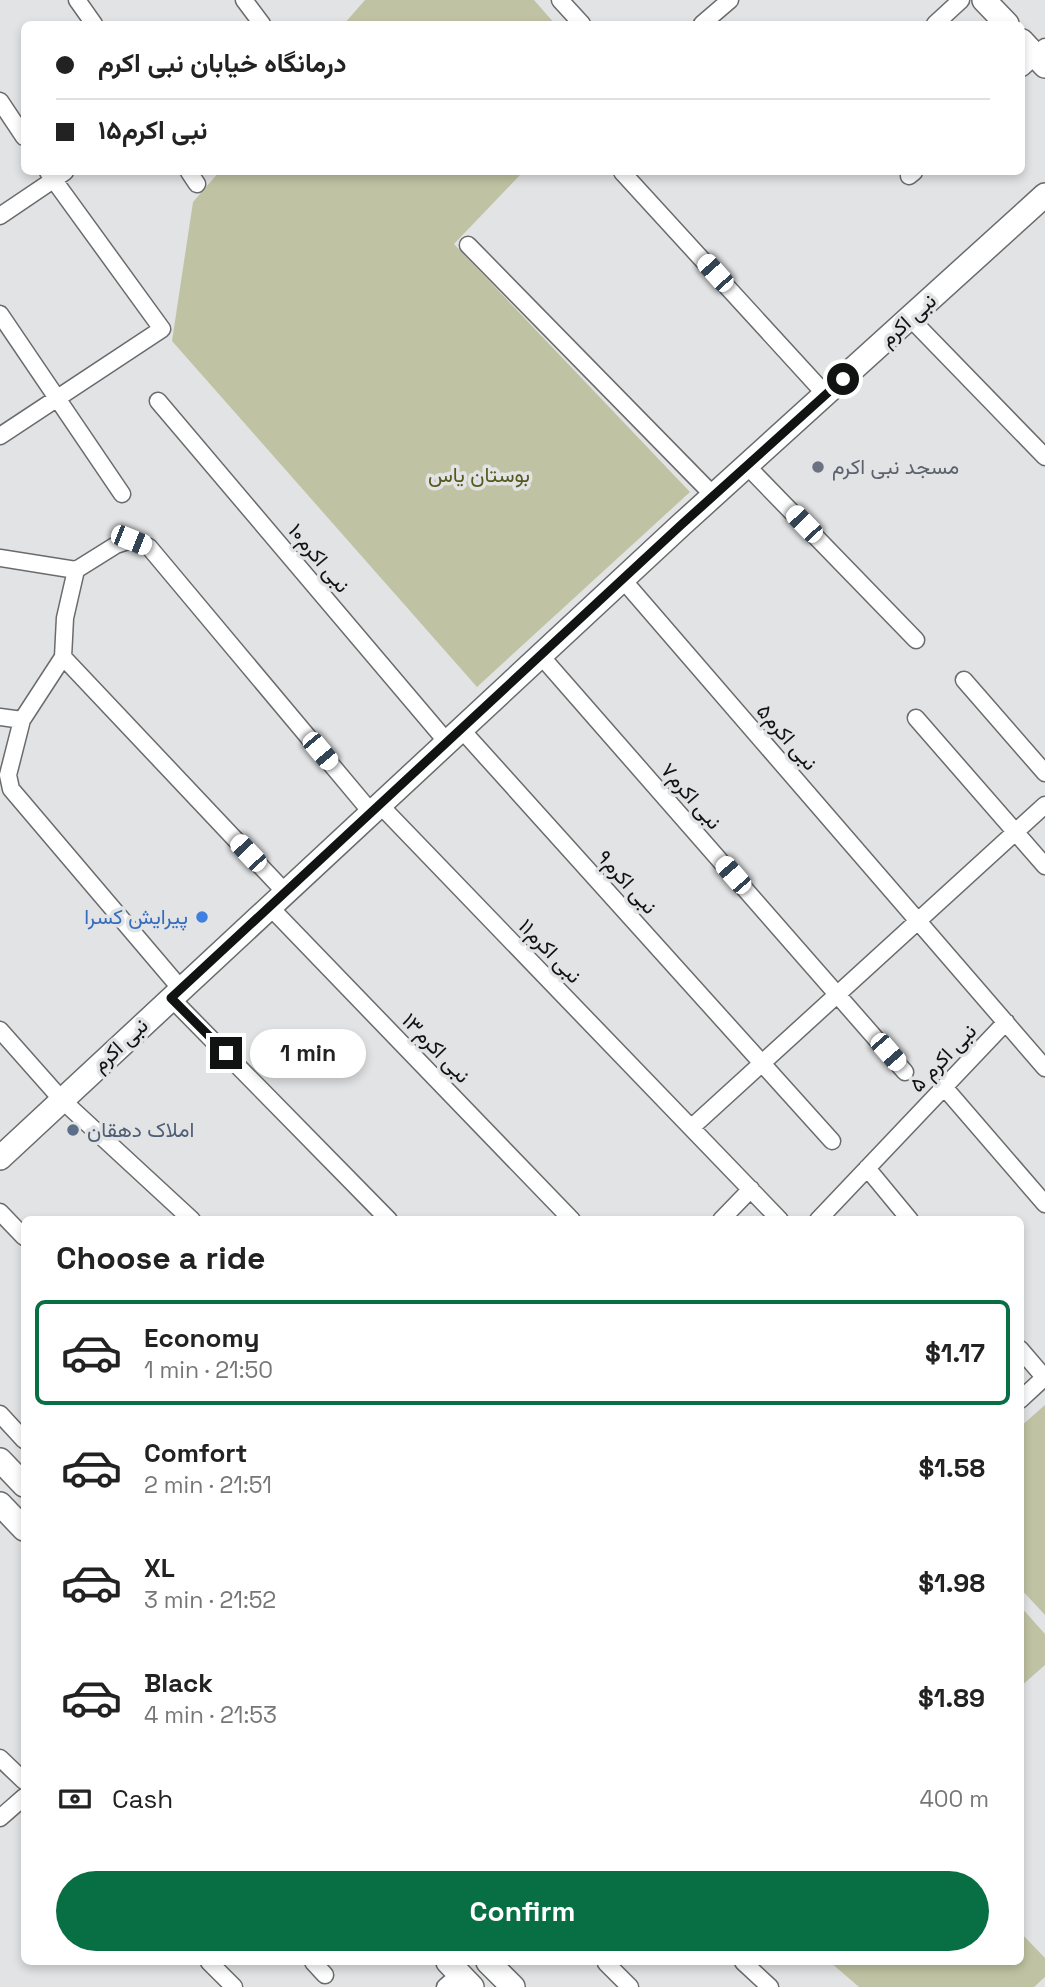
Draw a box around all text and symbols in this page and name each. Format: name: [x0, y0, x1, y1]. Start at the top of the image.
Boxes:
text: درمانگاه خیابان نبی اکرم: [98, 46, 347, 80]
text: نبی اکرم۱۵: [98, 113, 208, 147]
car: [694, 250, 737, 296]
street label: نبی اکرم: [874, 287, 942, 353]
route start: [827, 363, 859, 395]
place label: مسجد نبی اکرم: [832, 453, 959, 481]
marker: مسجد نبی اکرم: [810, 459, 826, 475]
park label: بوستان یاس: [428, 461, 530, 488]
car: [782, 502, 827, 546]
street label: نبی اکرم۱۰: [282, 517, 356, 599]
car: [108, 522, 155, 558]
street label: نبی اکرم۵: [750, 698, 824, 776]
car: [299, 728, 342, 774]
street label: نبی اکرم۷: [654, 757, 728, 835]
car: [226, 830, 271, 876]
street label: نبی اکرم۹: [591, 844, 663, 920]
car: [712, 852, 755, 898]
place label: پیرایش کسرا: [84, 903, 188, 931]
marker: پیرایش کسرا: [194, 909, 210, 925]
street label: نبی اکرم۱۱: [512, 913, 588, 989]
street label: نبی اکرم۱۳: [396, 1007, 476, 1089]
street label: نبی اکرم: [86, 1012, 154, 1078]
street label: نبی اکرم ۵: [903, 1018, 983, 1098]
callout: 1 min: [250, 1028, 366, 1078]
car: [867, 1029, 910, 1075]
route end: [210, 1037, 242, 1069]
text: 1 min: [280, 1038, 336, 1068]
place label: املاک دهقان: [87, 1116, 194, 1143]
marker: املاک دهقان: [65, 1122, 81, 1138]
text: Choose a ride: [56, 1238, 266, 1278]
icon: car: [60, 1321, 123, 1384]
text: Economy: [144, 1321, 260, 1355]
text: $1.17: [925, 1336, 985, 1370]
text: 1 min · 21:50: [144, 1355, 273, 1385]
icon: car: [60, 1436, 123, 1499]
text: Comfort: [144, 1436, 247, 1470]
text: $1.58: [919, 1451, 985, 1485]
text: 2 min · 21:51: [144, 1470, 272, 1500]
icon: car: [60, 1551, 123, 1614]
text: XL: [144, 1551, 175, 1585]
text: $1.98: [918, 1566, 985, 1600]
text: 3 min · 21:52: [144, 1585, 276, 1615]
icon: car: [60, 1666, 123, 1729]
text: Black: [144, 1666, 213, 1700]
text: $1.89: [918, 1681, 985, 1715]
text: 4 min · 21:53: [144, 1700, 277, 1730]
icon: cash: [56, 1780, 94, 1818]
text: Cash: [112, 1782, 173, 1816]
text: 400 m: [919, 1784, 989, 1814]
button: Confirm: [56, 1871, 989, 1951]

